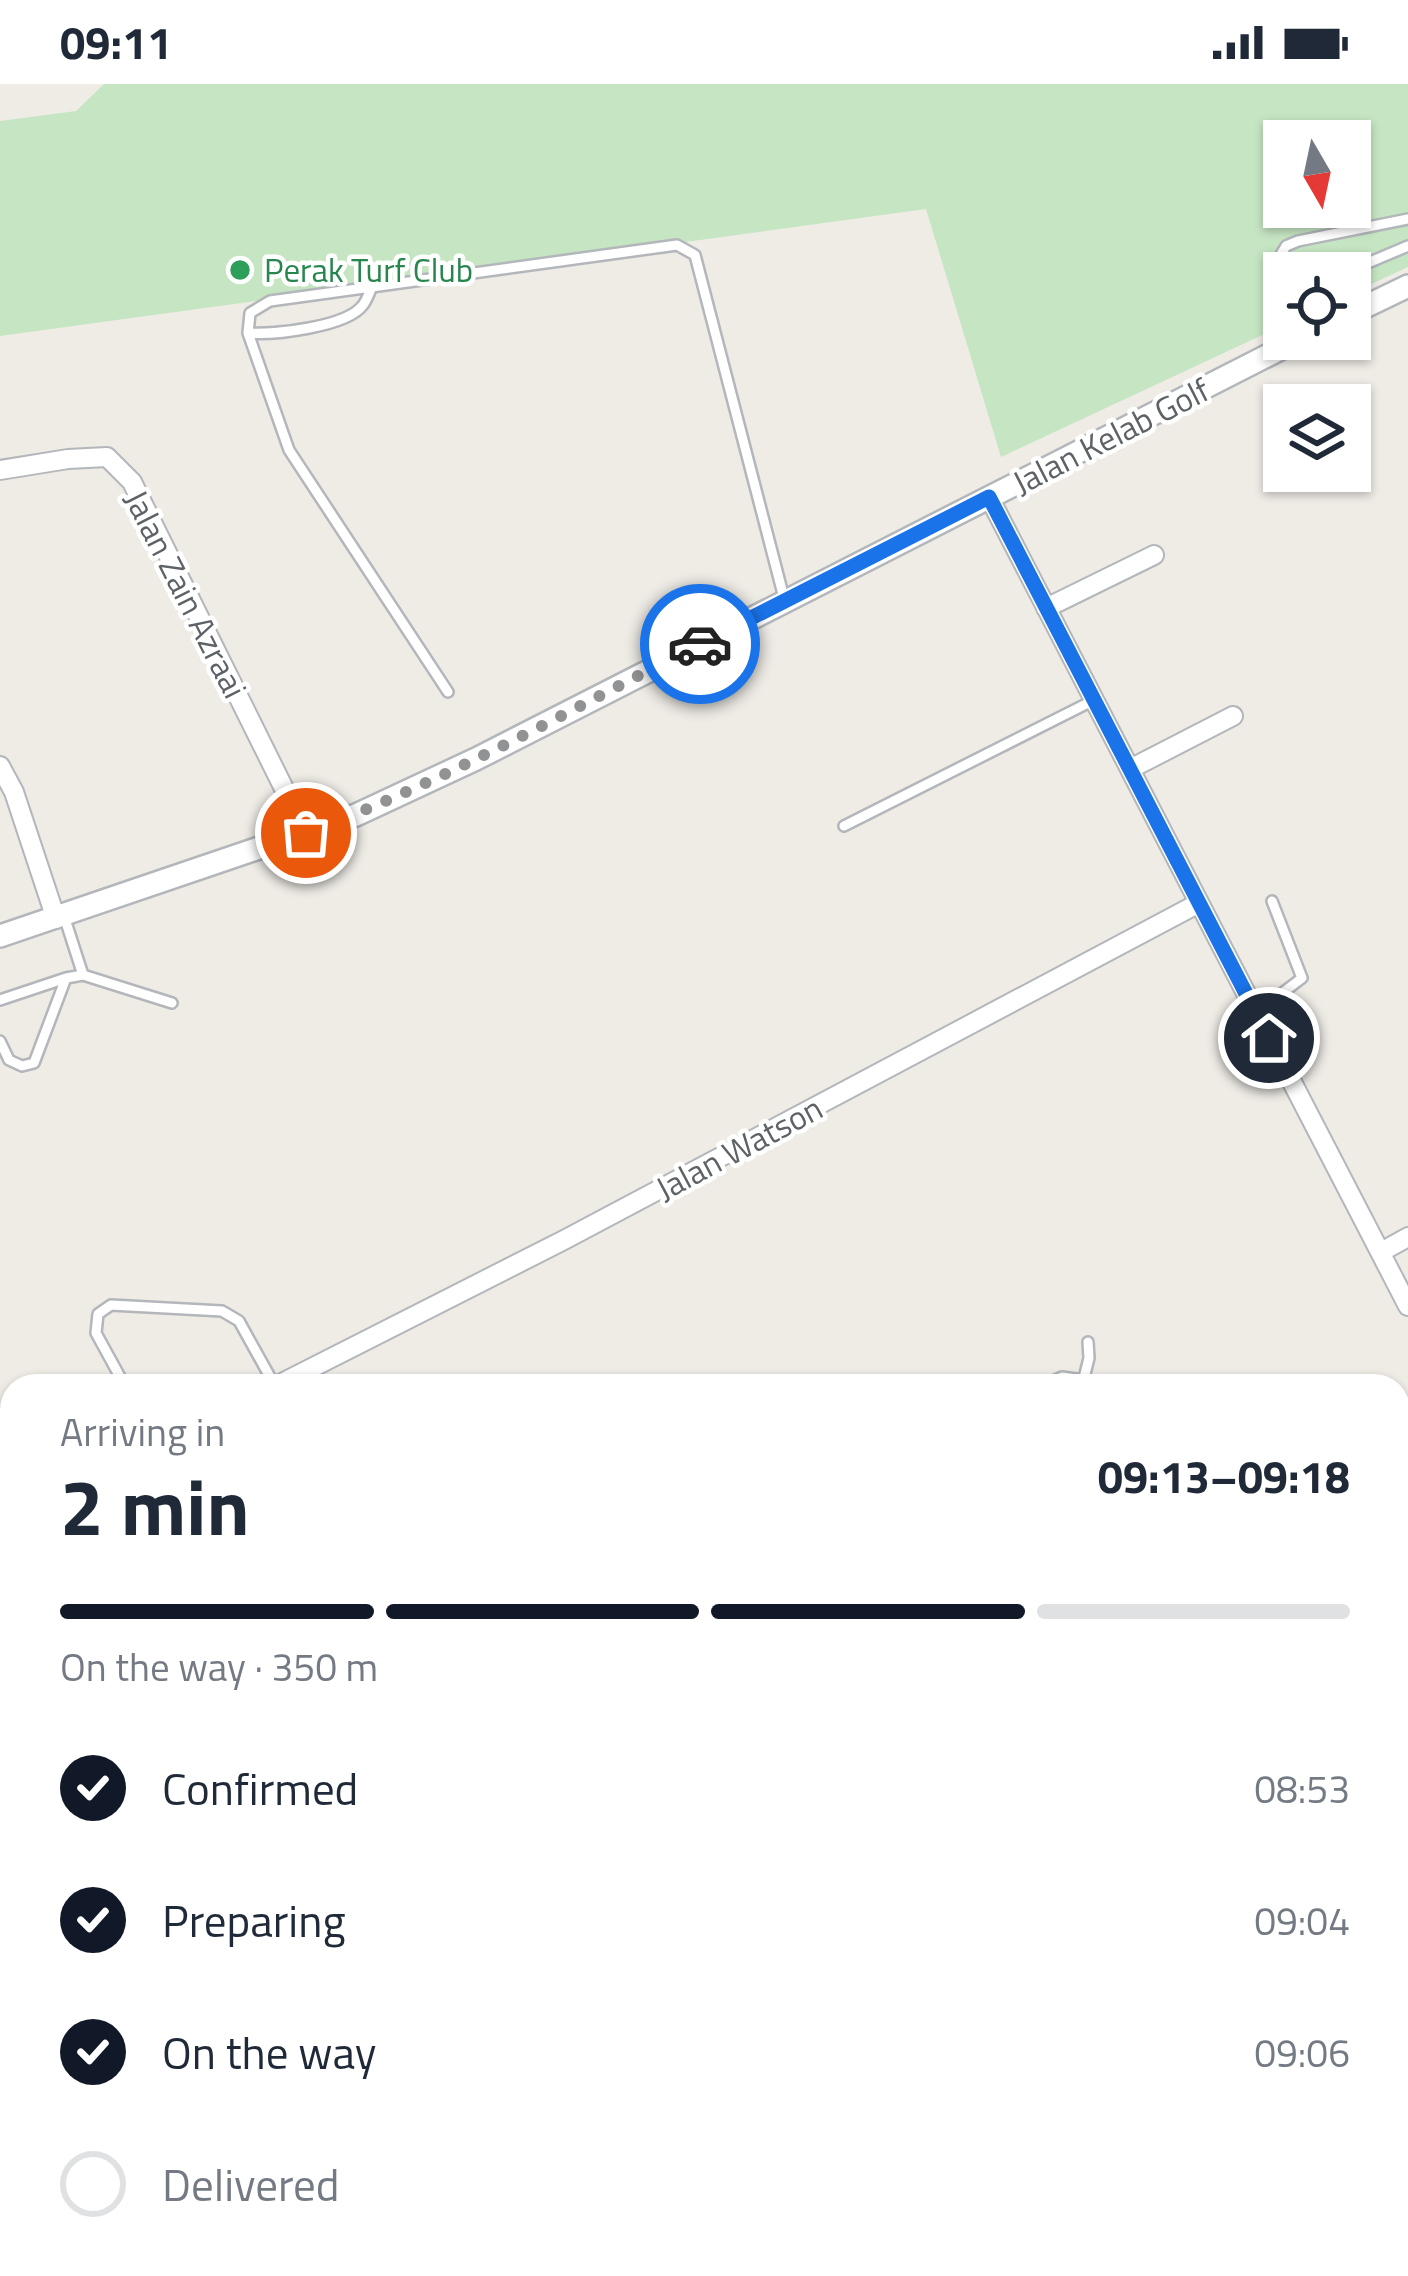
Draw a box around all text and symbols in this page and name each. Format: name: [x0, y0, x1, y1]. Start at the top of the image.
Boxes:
text: 09:11: [60, 8, 172, 76]
north arrow: [1263, 120, 1371, 228]
map controls: [1263, 120, 1371, 492]
place label: Perak Turf Club: [264, 245, 473, 295]
button: locate: [1263, 252, 1371, 360]
marker: Perak Turf Club: [227, 257, 253, 283]
street label: Jalan Kelab Golf: [1004, 365, 1218, 507]
button: layers: [1263, 384, 1371, 492]
street label: Jalan Zain Azraai: [112, 481, 260, 707]
courier: [640, 584, 760, 704]
icon: car: [667, 611, 733, 677]
pin: [255, 782, 357, 884]
icon: bag: [273, 800, 339, 866]
pin: [1218, 987, 1320, 1089]
icon: home: [1236, 1005, 1302, 1071]
street label: Jalan Watson: [647, 1083, 831, 1213]
text: Arriving in: [60, 1402, 225, 1461]
text: 09:13–09:18: [1098, 1442, 1350, 1510]
text: 2 min: [60, 1447, 250, 1565]
text: On the way · 350 m: [60, 1637, 378, 1696]
text: Confirmed: [162, 1754, 358, 1822]
icon: check: [60, 1755, 126, 1821]
text: 08:53: [1254, 1759, 1350, 1818]
text: Preparing: [162, 1886, 346, 1954]
icon: check: [60, 1887, 126, 1953]
text: 09:04: [1254, 1891, 1350, 1950]
text: On the way: [162, 2018, 376, 2086]
icon: check: [60, 2019, 126, 2085]
text: 09:06: [1254, 2023, 1350, 2082]
text: Delivered: [162, 2150, 340, 2218]

